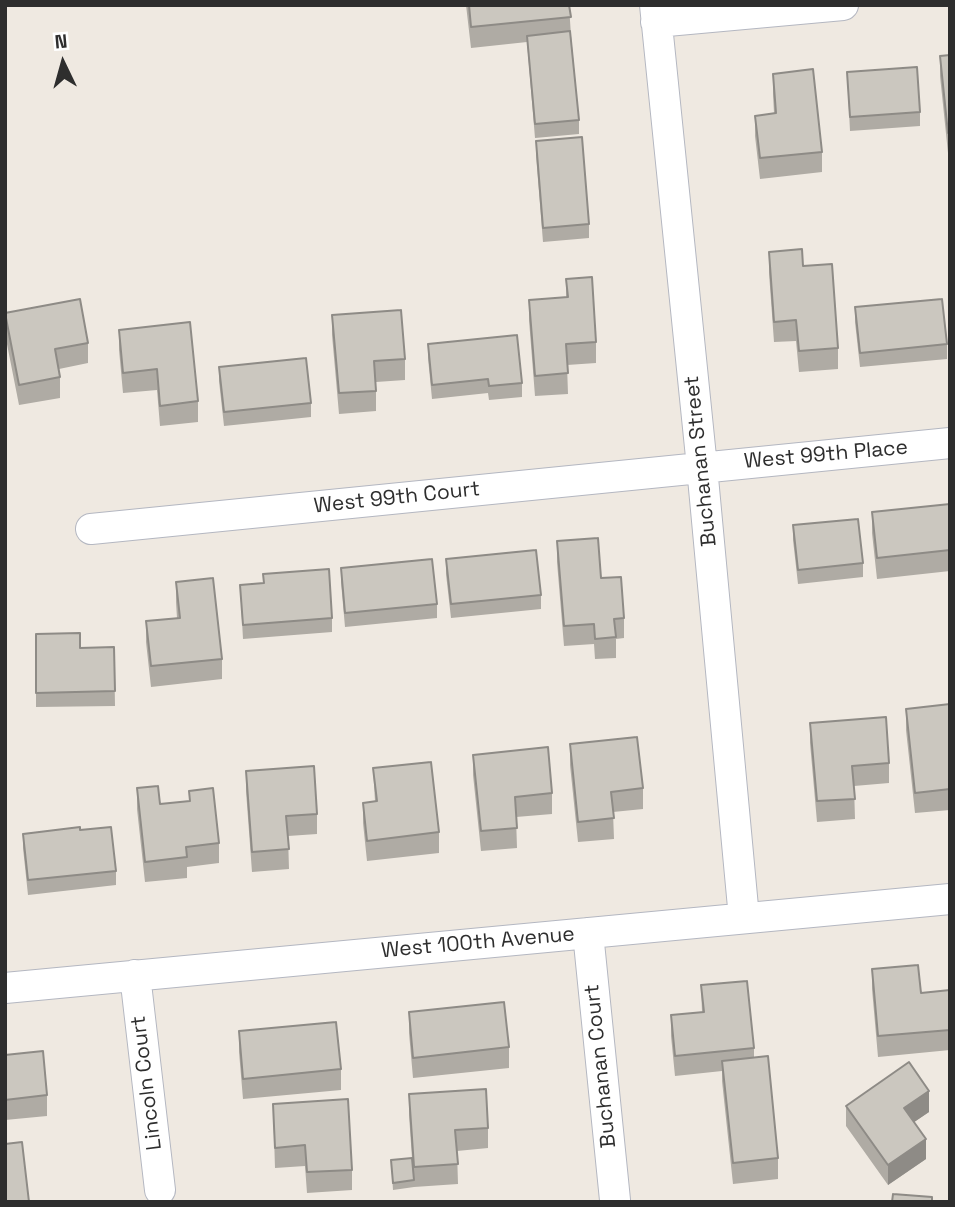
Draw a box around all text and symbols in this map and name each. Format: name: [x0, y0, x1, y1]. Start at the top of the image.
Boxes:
north arrow: [28, 28, 98, 98]
text: N: [54, 29, 69, 55]
street label: Buchanan Street: [679, 374, 723, 548]
street label: West 99th Place: [743, 435, 909, 475]
street label: West 99th Court: [313, 477, 481, 519]
street label: West 100th Avenue: [380, 922, 576, 964]
street label: Buchanan Court: [580, 983, 622, 1149]
street label: Lincoln Court: [126, 1014, 168, 1152]

